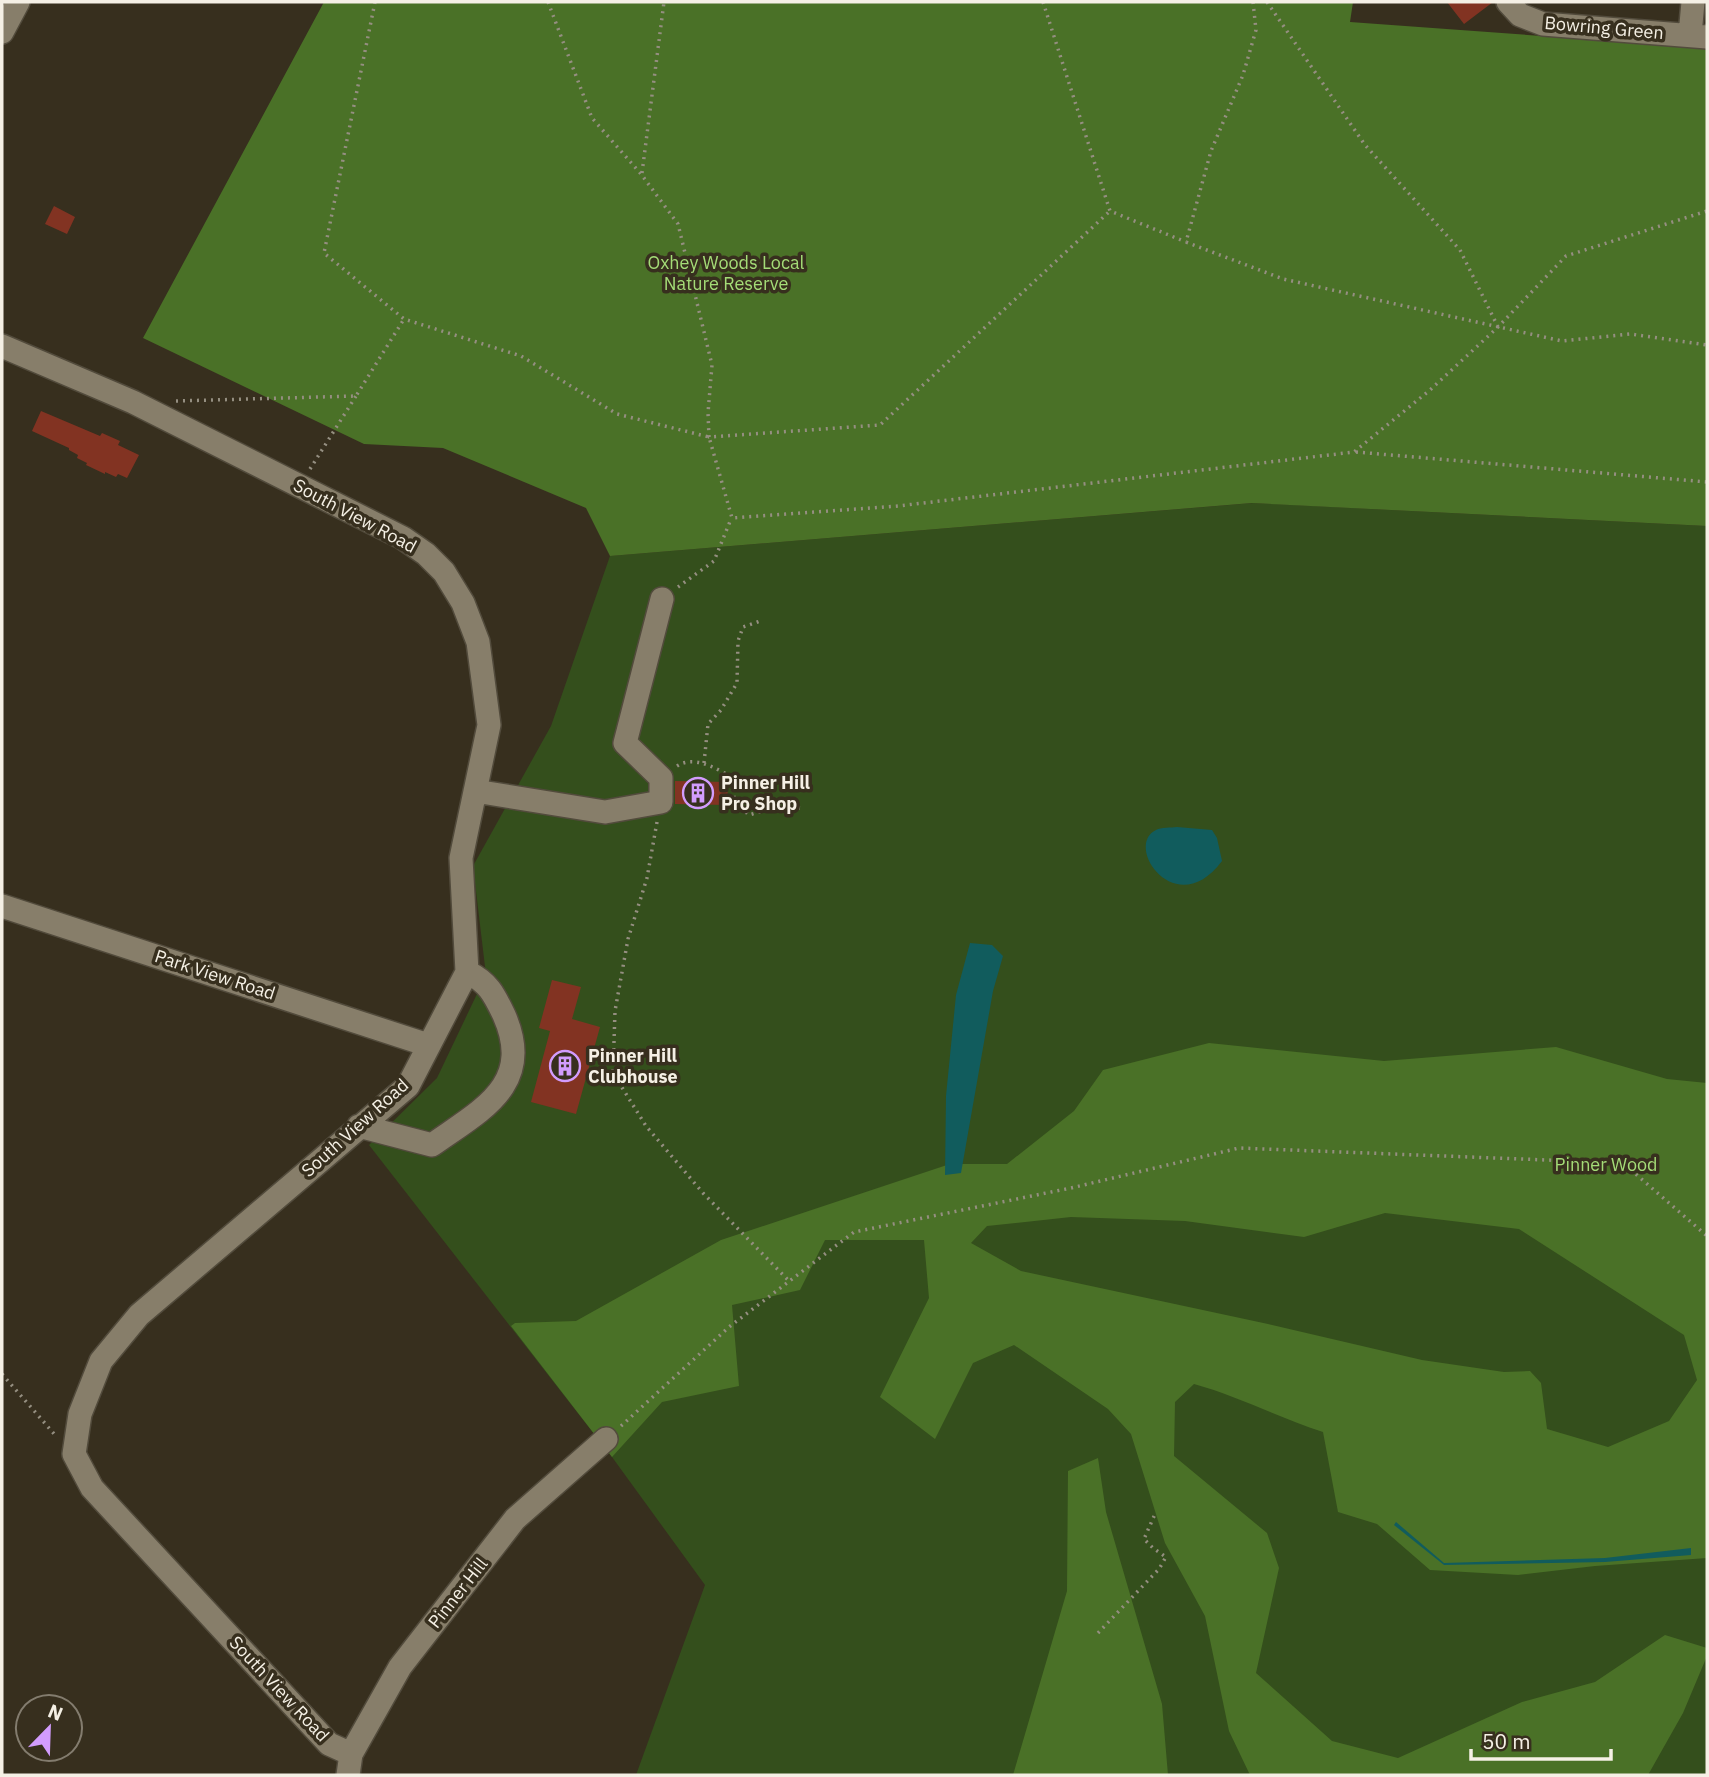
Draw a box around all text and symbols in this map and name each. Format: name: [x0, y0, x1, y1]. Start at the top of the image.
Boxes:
street label: Bowring Green: [1543, 11, 1665, 44]
park label: Oxhey Woods Local Nature Reserve: [648, 251, 805, 295]
street label: South View Road: [290, 473, 421, 558]
place label: Pinner Hill Pro Shop: [721, 771, 811, 815]
building icon: Pinner Hill Pro Shop: [681, 776, 715, 810]
street label: Park View Road: [152, 944, 278, 1005]
place label: Pinner Hill Clubhouse: [588, 1044, 678, 1088]
building icon: Pinner Hill Clubhouse: [548, 1049, 582, 1083]
street label: South View Road: [296, 1073, 413, 1182]
park label: Pinner Wood: [1555, 1153, 1657, 1176]
street label: Pinner Hill: [423, 1553, 492, 1633]
street label: South View Road: [224, 1631, 334, 1746]
north arrow: [14, 1693, 84, 1763]
text: N: [45, 1699, 67, 1726]
scale bar: [1471, 1718, 1611, 1762]
text: 50 m: [1482, 1727, 1531, 1755]

